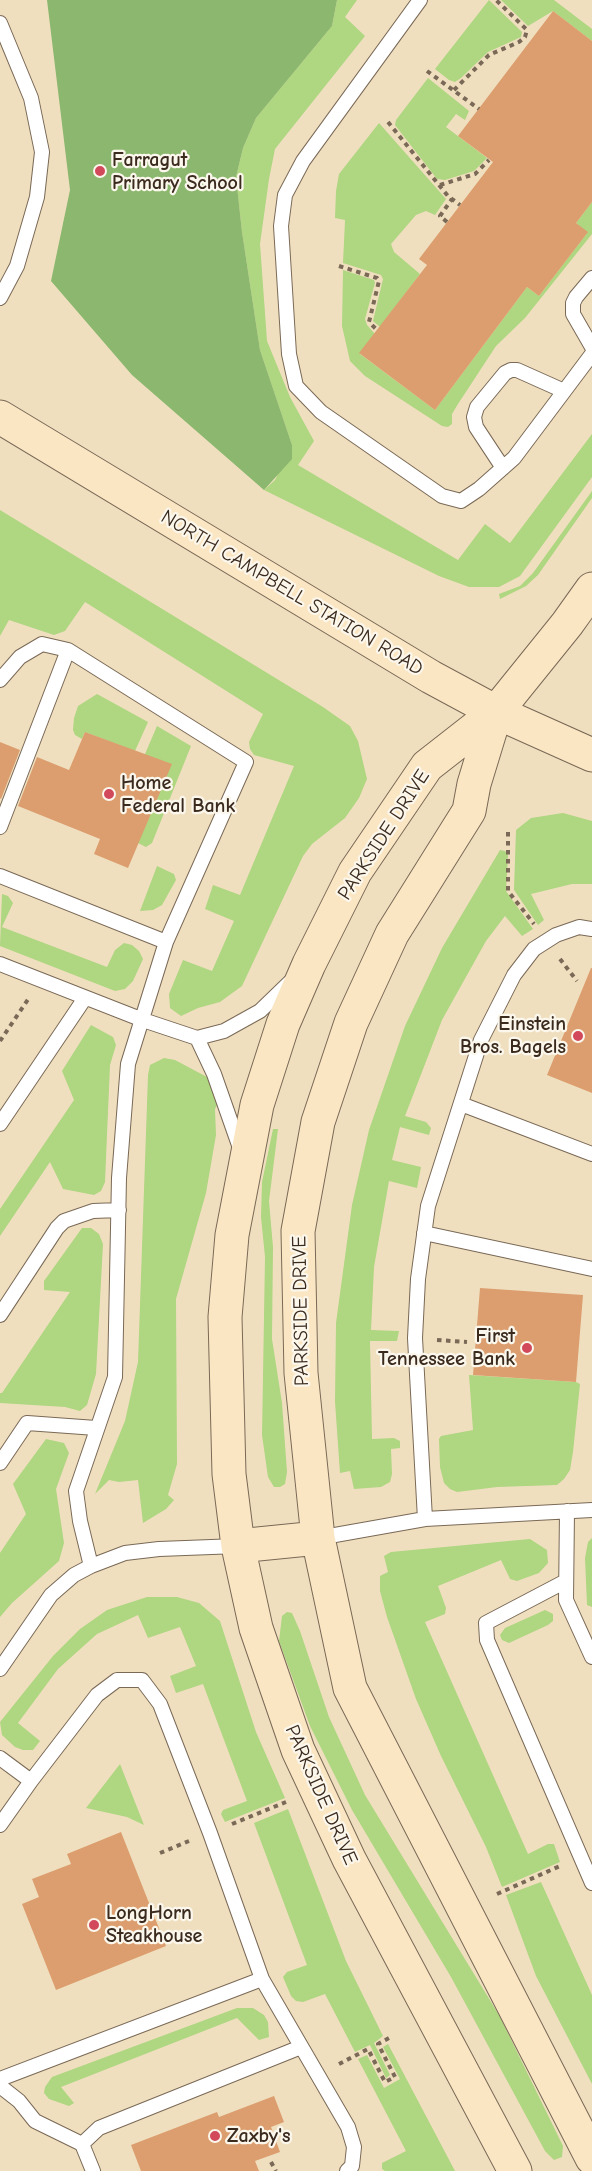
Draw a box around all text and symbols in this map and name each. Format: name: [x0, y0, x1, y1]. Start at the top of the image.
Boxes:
place label: Farragut Primary School: [112, 148, 243, 195]
marker: Farragut Primary School: [93, 164, 107, 178]
street label: NORTH CAMPBELL STATION ROAD: [156, 505, 428, 681]
street label: PARKSIDE DRIVE: [333, 765, 435, 905]
place label: Home Federal Bank: [121, 771, 235, 818]
marker: Home Federal Bank: [102, 787, 116, 801]
place label: Einstein Bros. Bagels: [460, 1012, 566, 1059]
marker: Einstein Bros. Bagels: [571, 1029, 585, 1043]
street label: PARKSIDE DRIVE: [288, 1236, 314, 1386]
place label: First Tennessee Bank: [378, 1324, 515, 1371]
marker: First Tennessee Bank: [520, 1341, 534, 1355]
street label: PARKSIDE DRIVE: [279, 1721, 363, 1869]
place label: LongHorn Steakhouse: [106, 1901, 202, 1948]
marker: LongHorn Steakhouse: [87, 1918, 101, 1932]
place label: Zaxby's: [227, 2124, 291, 2148]
marker: Zaxby's: [208, 2129, 222, 2143]

